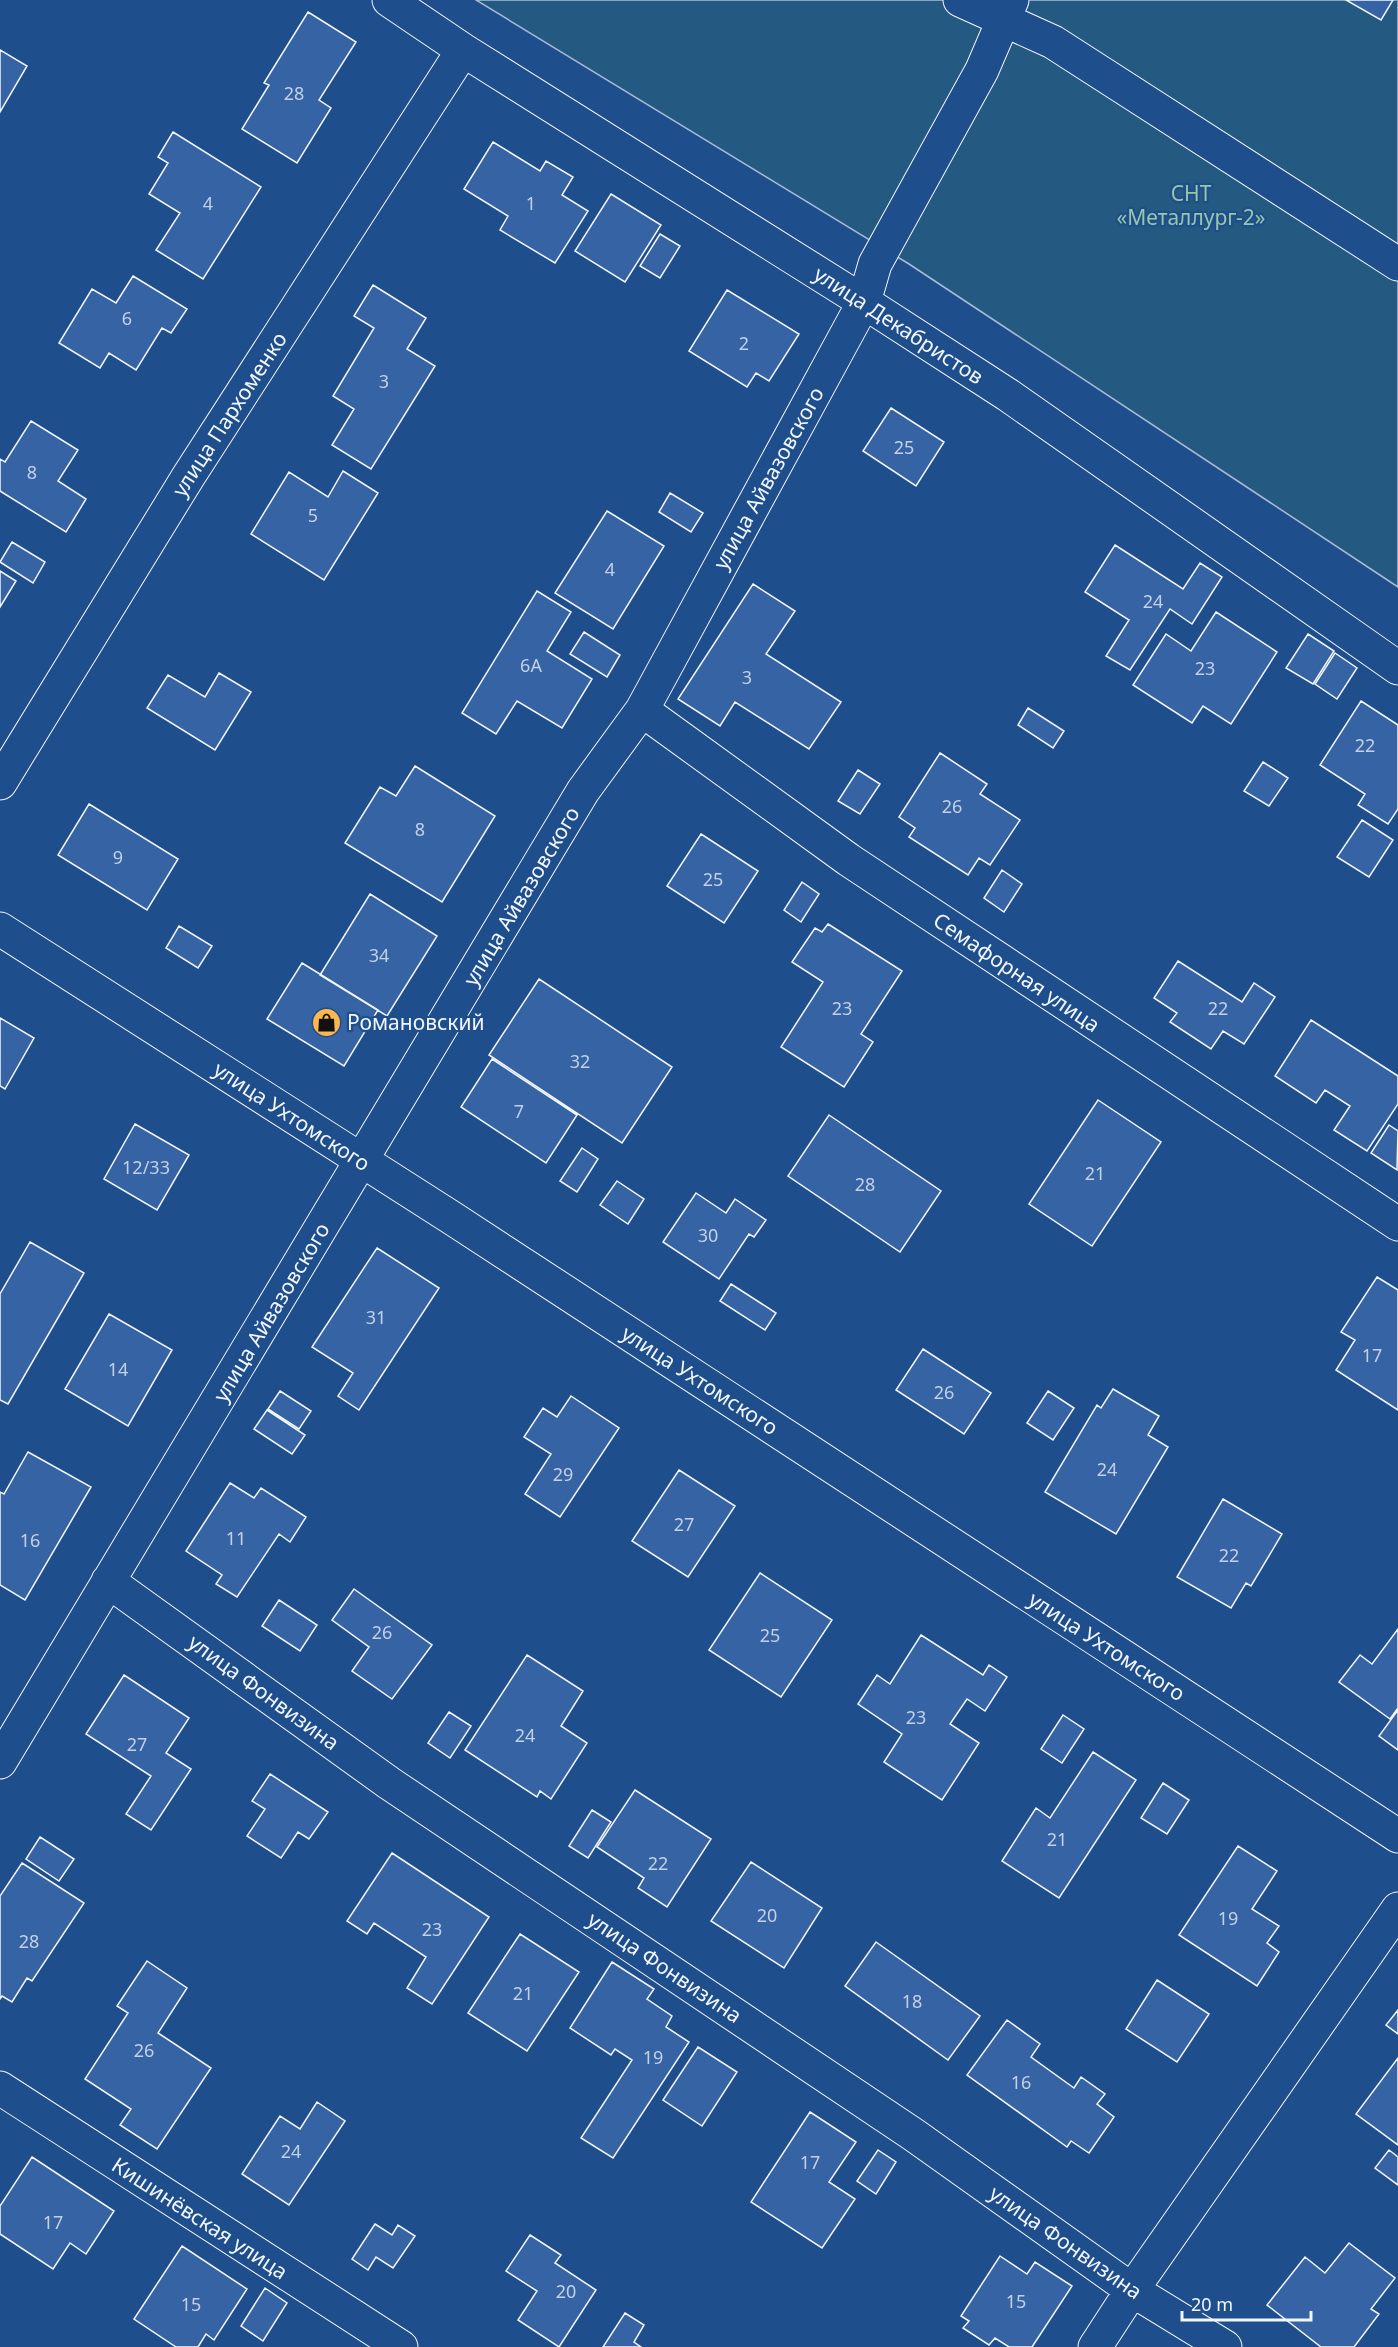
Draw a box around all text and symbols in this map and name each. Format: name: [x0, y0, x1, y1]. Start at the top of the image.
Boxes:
house number: 28: [284, 81, 304, 105]
park label: СНТ «Металлург-2»: [1117, 179, 1265, 231]
house number: 4: [203, 191, 213, 215]
house number: 1: [526, 191, 536, 215]
street label: улица Декабристов: [809, 260, 989, 390]
house number: 6: [122, 306, 132, 330]
street label: улица Пархоменко: [165, 326, 293, 502]
house number: 2: [739, 331, 749, 355]
house number: 3: [379, 369, 389, 393]
street label: улица Айвазовского: [706, 382, 830, 574]
house number: 25: [894, 435, 914, 459]
house number: 8: [27, 460, 37, 484]
house number: 5: [308, 503, 318, 527]
house number: 4: [605, 557, 615, 581]
house number: 24: [1143, 589, 1163, 613]
house number: 6А: [520, 653, 542, 677]
house number: 23: [1195, 656, 1215, 680]
house number: 3: [742, 665, 752, 689]
house number: 22: [1355, 733, 1375, 757]
house number: 26: [942, 794, 962, 818]
street label: улица Айвазовского: [456, 801, 586, 991]
house number: 8: [415, 817, 425, 841]
house number: 9: [113, 845, 123, 869]
house number: 25: [703, 867, 723, 891]
street label: Семафорная улица: [928, 906, 1106, 1038]
house number: 34: [369, 943, 389, 967]
house number: 23: [832, 996, 852, 1020]
house number: 22: [1208, 996, 1228, 1020]
shop icon: Романовский: [310, 1006, 342, 1038]
place label: Романовский: [347, 1008, 485, 1036]
house number: 32: [570, 1049, 590, 1073]
street label: улица Ухтомского: [208, 1055, 376, 1177]
house number: 7: [514, 1099, 524, 1123]
house number: 12/33: [122, 1155, 170, 1179]
house number: 21: [1085, 1161, 1105, 1185]
house number: 28: [855, 1172, 875, 1196]
street label: улица Айвазовского: [206, 1217, 336, 1407]
house number: 30: [698, 1223, 718, 1247]
house number: 31: [366, 1305, 386, 1329]
street label: улица Ухтомского: [616, 1319, 784, 1441]
house number: 17: [1362, 1343, 1382, 1367]
house number: 14: [108, 1357, 128, 1381]
house number: 26: [934, 1380, 954, 1404]
house number: 24: [1097, 1457, 1117, 1481]
house number: 29: [553, 1462, 573, 1486]
house number: 27: [674, 1512, 694, 1536]
house number: 11: [226, 1526, 246, 1550]
house number: 16: [20, 1528, 40, 1552]
house number: 22: [1219, 1543, 1239, 1567]
street label: улица Ухтомского: [1023, 1585, 1191, 1707]
house number: 26: [372, 1620, 392, 1644]
house number: 25: [760, 1623, 780, 1647]
street label: улица Фонвизина: [183, 1628, 345, 1756]
house number: 23: [906, 1705, 926, 1729]
house number: 24: [515, 1723, 535, 1747]
house number: 27: [127, 1732, 147, 1756]
house number: 21: [1047, 1827, 1067, 1851]
house number: 22: [648, 1851, 668, 1875]
house number: 20: [757, 1903, 777, 1927]
street label: улица Фонвизина: [582, 1905, 748, 2029]
house number: 19: [1218, 1906, 1238, 1930]
house number: 23: [422, 1917, 442, 1941]
house number: 28: [19, 1929, 39, 1953]
house number: 21: [513, 1981, 533, 2005]
house number: 18: [902, 1989, 922, 2013]
house number: 26: [134, 2038, 154, 2062]
house number: 19: [643, 2045, 663, 2069]
house number: 16: [1011, 2070, 1031, 2094]
house number: 24: [281, 2139, 301, 2163]
house number: 17: [800, 2150, 820, 2174]
street label: Кишинёвская улица: [107, 2151, 293, 2285]
street label: улица Фонвизина: [984, 2179, 1148, 2305]
house number: 17: [43, 2210, 63, 2234]
house number: 20: [556, 2279, 576, 2303]
scale bar: [1182, 2284, 1311, 2322]
house number: 15: [1006, 2289, 1026, 2313]
house number: 15: [181, 2292, 201, 2316]
text: 20 m: [1191, 2292, 1233, 2316]

